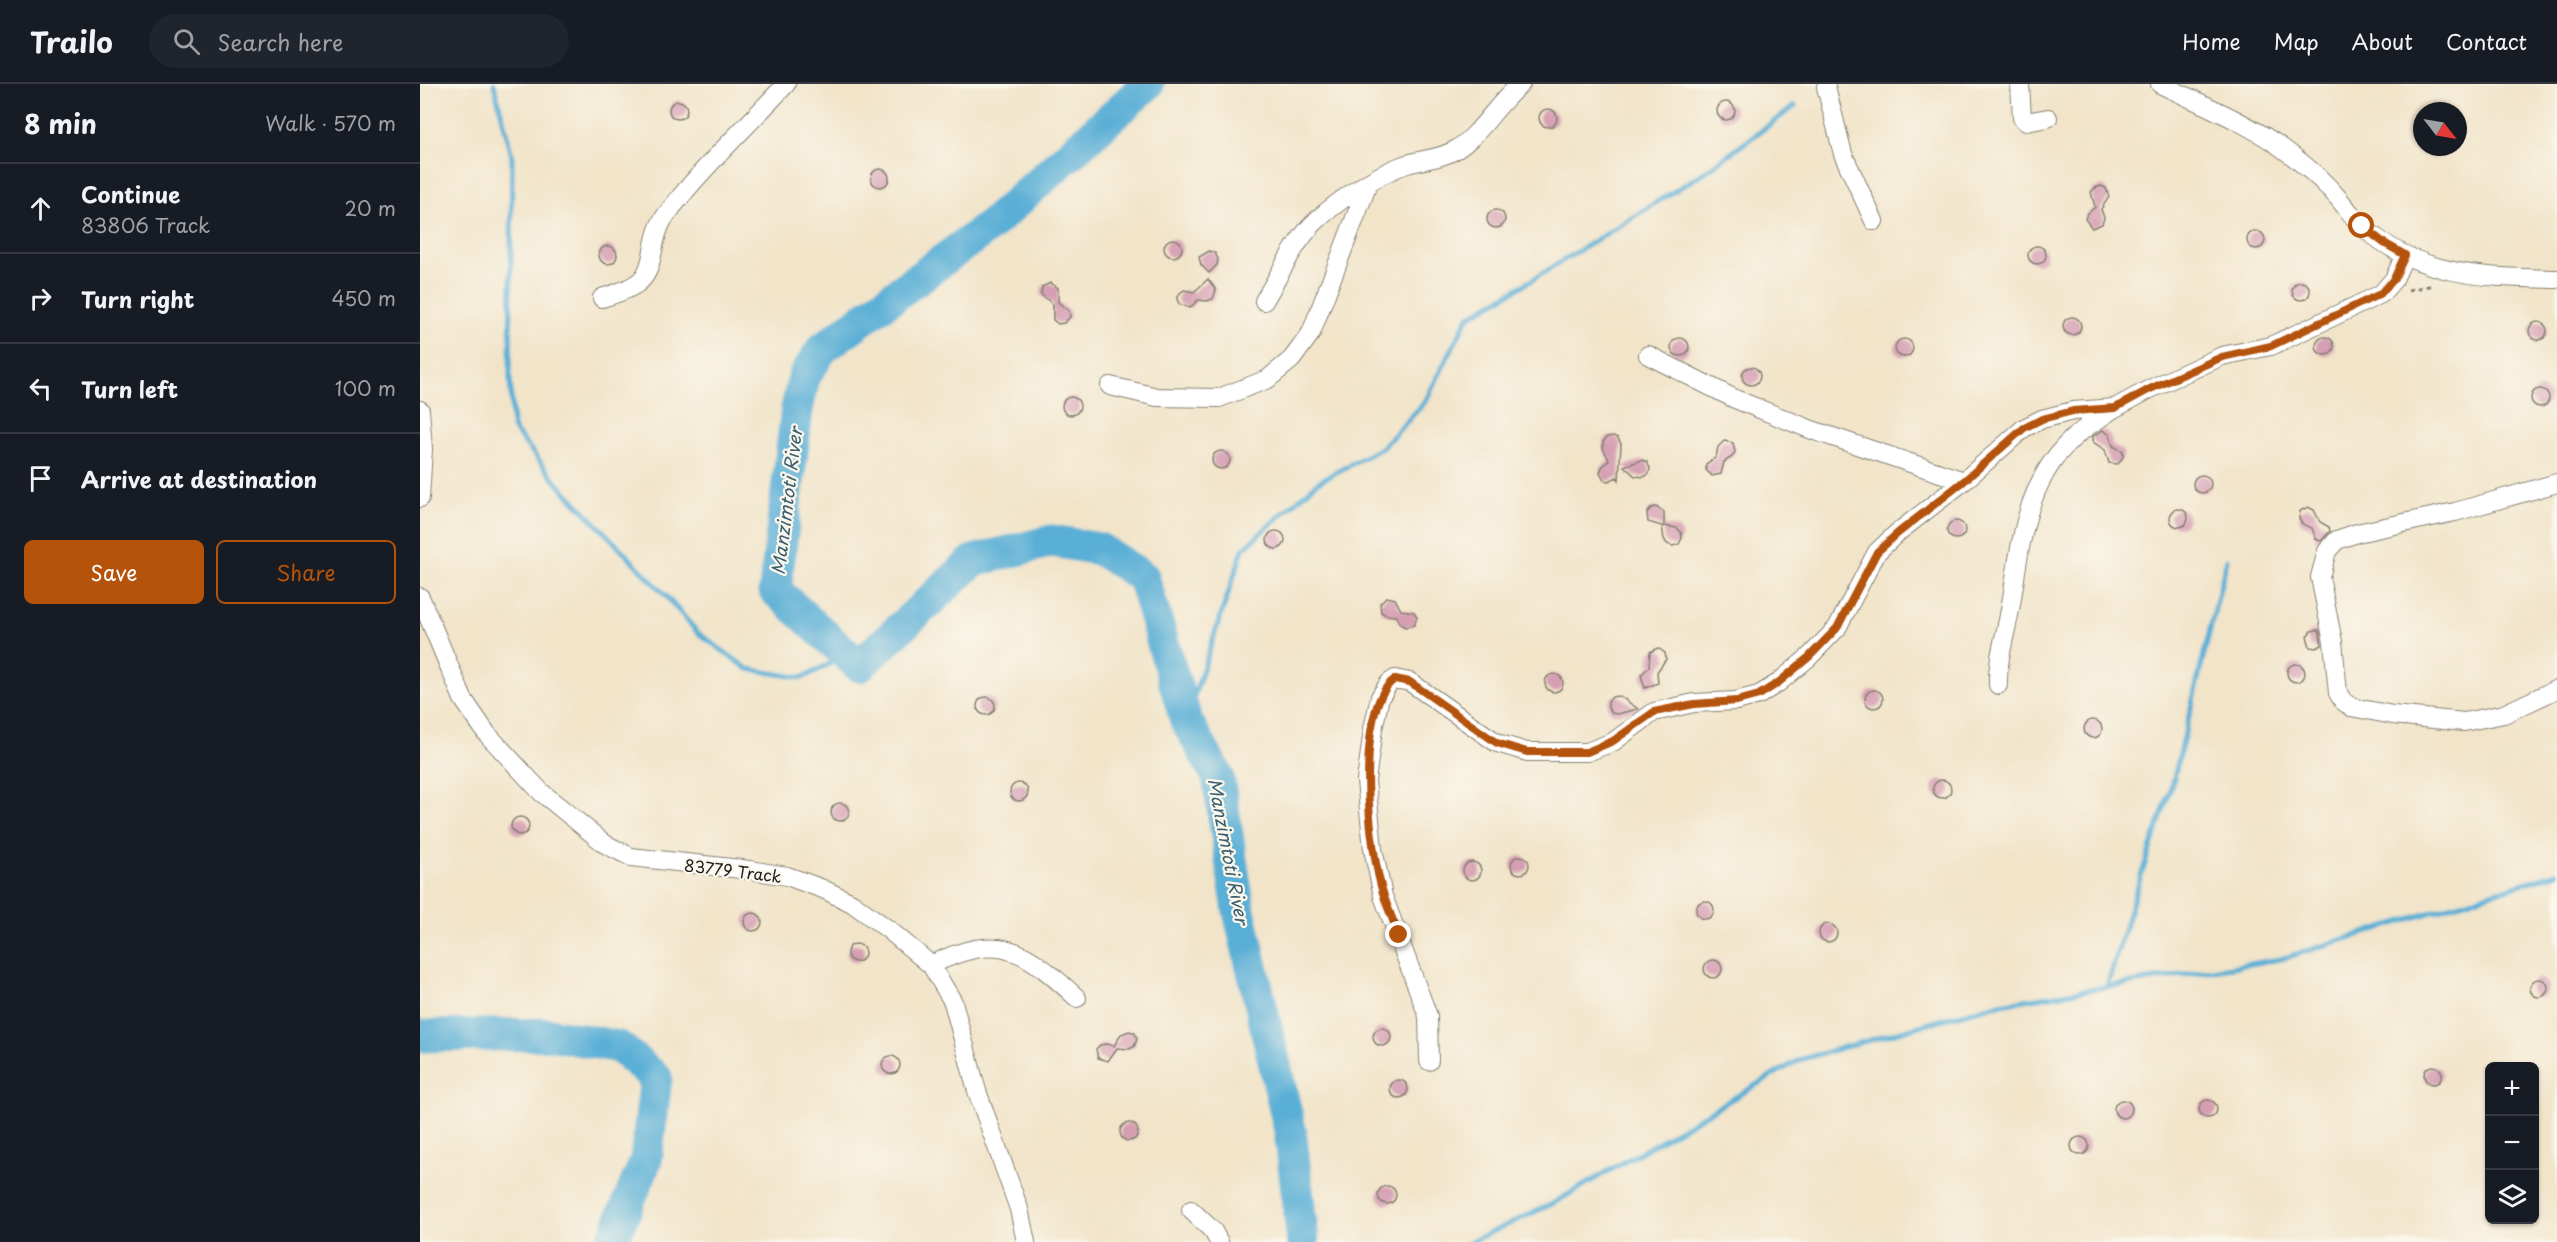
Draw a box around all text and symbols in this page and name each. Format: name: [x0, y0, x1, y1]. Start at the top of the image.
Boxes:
search box: [149, 14, 569, 68]
text: Trailo: [30, 20, 113, 63]
icon: search: [170, 25, 203, 58]
text: Search here: [218, 25, 343, 58]
text: Home: [2182, 25, 2241, 57]
text: Map: [2274, 25, 2319, 57]
text: About: [2352, 25, 2413, 57]
text: Contact: [2446, 25, 2527, 57]
north arrow: [2413, 102, 2467, 156]
text: 8 min: [24, 104, 97, 143]
text: Walk · 570 m: [265, 108, 396, 138]
text: Continue: [81, 177, 180, 210]
icon: ahead: [24, 192, 57, 225]
text: 20 m: [344, 193, 396, 223]
text: 83806 Track: [81, 210, 210, 240]
route start: [2348, 212, 2374, 238]
icon: right: [24, 282, 57, 315]
text: Turn right: [81, 282, 194, 315]
text: 450 m: [331, 283, 396, 313]
icon: left: [24, 372, 57, 405]
text: Turn left: [81, 372, 178, 405]
text: 100 m: [335, 373, 396, 403]
water label: Manzimtoti River: [764, 423, 809, 576]
icon: arrive: [24, 462, 57, 495]
text: Arrive at destination: [81, 462, 317, 495]
button: Save: [24, 540, 204, 604]
button: Share: [216, 540, 396, 604]
water label: Manzimtoti River: [1202, 776, 1257, 929]
street label: 83779 Track: [683, 852, 783, 888]
route end: [1385, 921, 1411, 947]
map controls: [2485, 1062, 2539, 1224]
button: +: [2485, 1062, 2539, 1116]
button: −: [2485, 1116, 2539, 1170]
button: layers: [2485, 1170, 2539, 1224]

